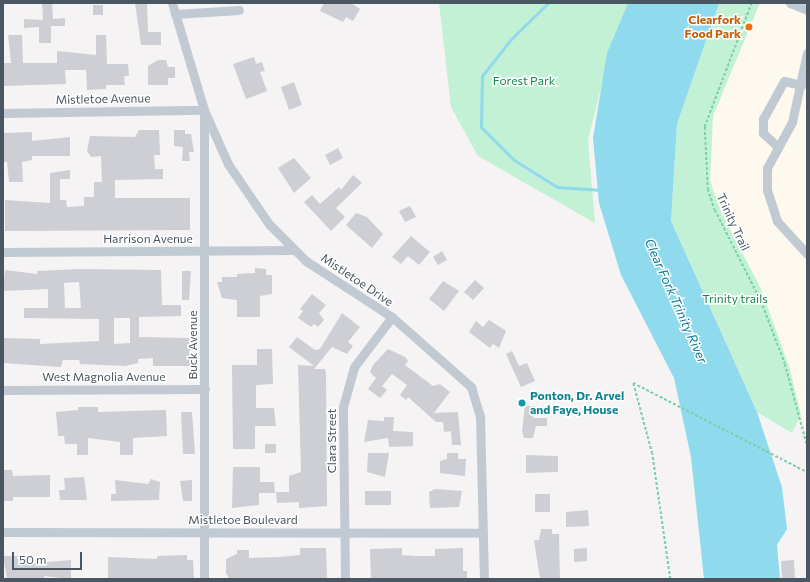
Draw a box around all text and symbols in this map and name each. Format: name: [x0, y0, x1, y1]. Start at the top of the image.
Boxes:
place label: Clearfork Food Park: [685, 13, 741, 41]
marker: Clearfork Food Park: [744, 22, 754, 32]
park label: Forest Park: [493, 74, 555, 88]
street label: Mistletoe Avenue: [55, 91, 151, 107]
street label: Trinity Trail: [713, 191, 753, 253]
street label: Harrison Avenue: [103, 232, 193, 246]
water label: Clear Fork Trinity River: [641, 236, 711, 366]
street label: Mistletoe Drive: [318, 251, 396, 309]
park label: Trinity trails: [702, 292, 768, 306]
street label: Buck Avenue: [186, 310, 200, 380]
street label: West Magnolia Avenue: [42, 370, 166, 384]
place label: Ponton, Dr. Arvel and Faye, House: [530, 389, 624, 417]
marker: Ponton, Dr. Arvel and Faye, House: [517, 398, 527, 408]
street label: Clara Street: [325, 409, 339, 473]
street label: Mistletoe Boulevard: [188, 513, 298, 527]
scale bar: [14, 544, 84, 570]
text: 50 m: [19, 552, 47, 566]

